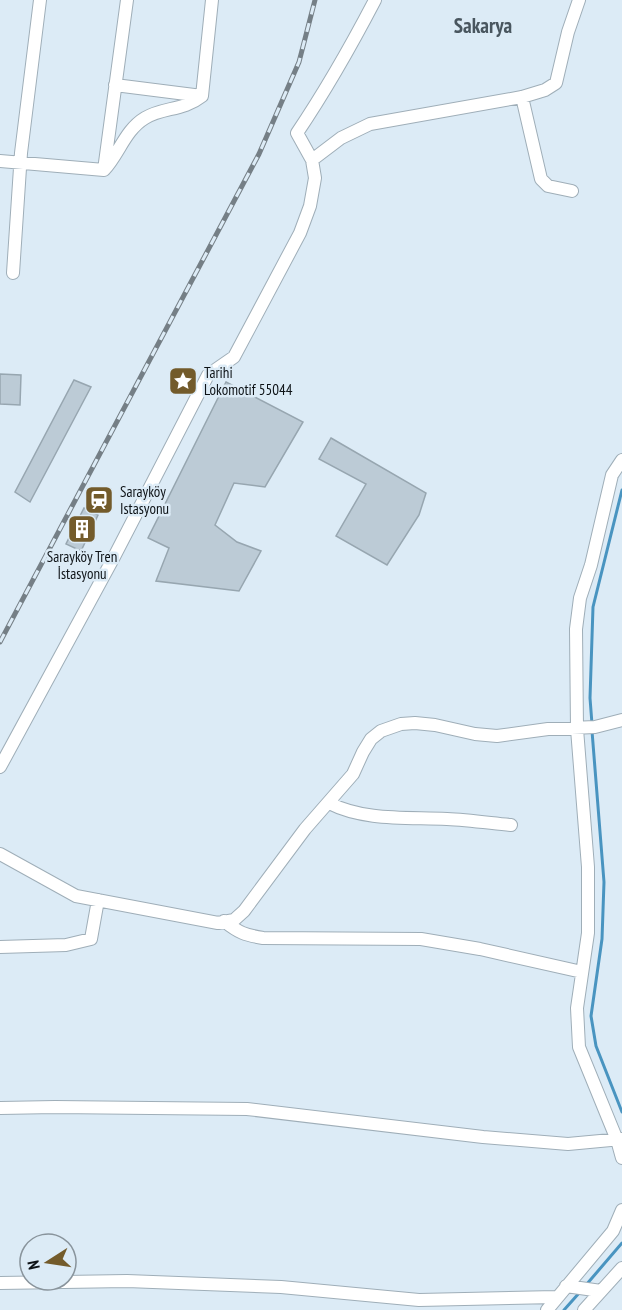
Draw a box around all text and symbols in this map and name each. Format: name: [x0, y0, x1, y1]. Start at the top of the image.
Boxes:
district label: Sakarya: [454, 12, 513, 39]
place label: Tarihi Lokomotif 55044: [204, 363, 293, 399]
place icon: Tarihi Lokomotif 55044: [167, 365, 199, 397]
place label: Sarayköy Istasyonu: [120, 482, 169, 518]
station icon: Sarayköy Istasyonu: [83, 484, 115, 516]
building icon: Sarayköy Tren İstasyonu: [66, 513, 98, 545]
place label: Sarayköy Tren İstasyonu: [47, 547, 117, 583]
north arrow: [18, 1232, 78, 1292]
text: N: [23, 1259, 44, 1271]

